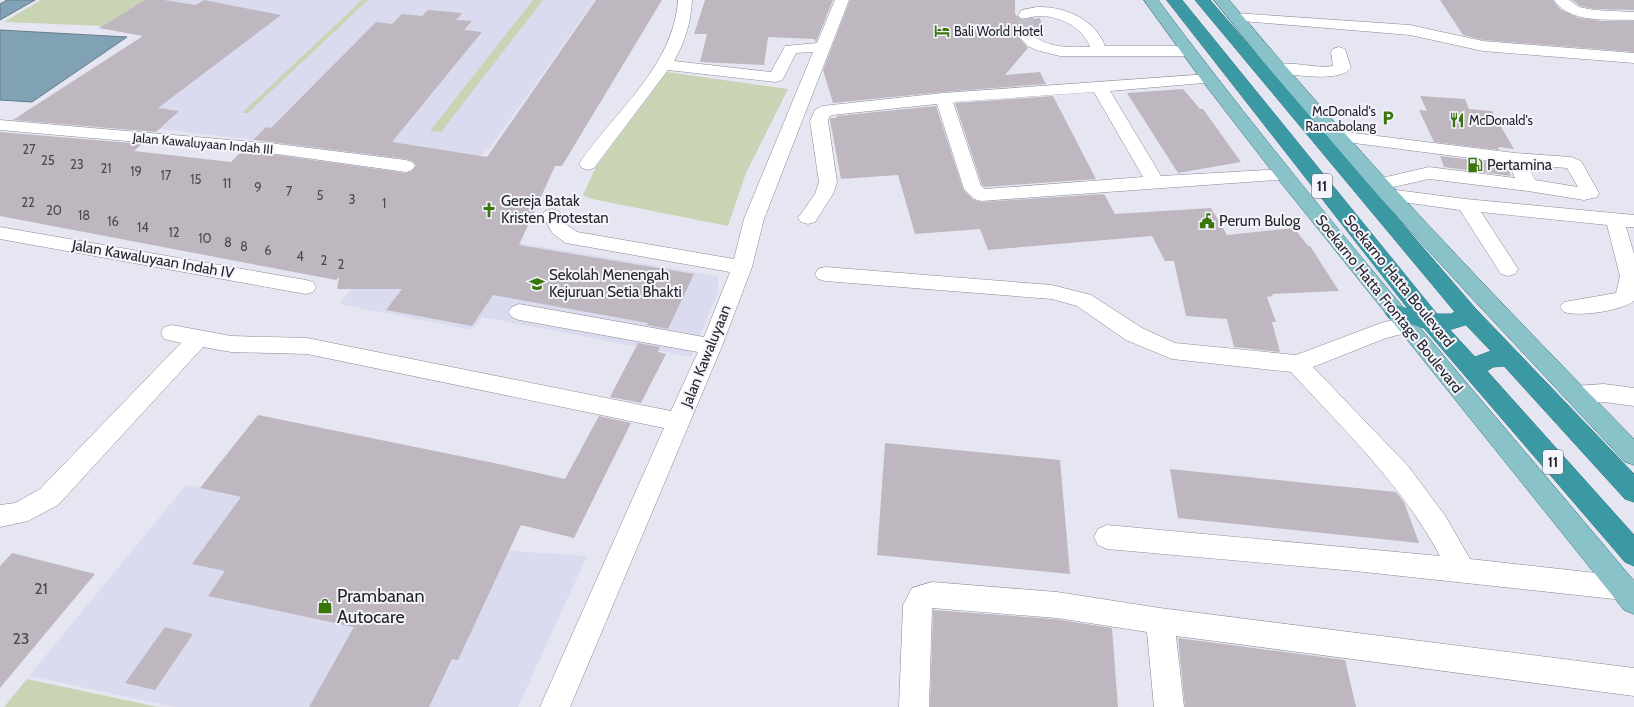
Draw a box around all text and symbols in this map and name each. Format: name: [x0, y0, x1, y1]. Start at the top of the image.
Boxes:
hotel icon: Bali World Hotel: [933, 22, 951, 40]
place label: Bali World Hotel: [954, 23, 1043, 39]
place label: McDonald's Rancabolang: [1305, 103, 1377, 134]
parking icon: McDonald's Rancabolang: [1379, 109, 1397, 127]
restaurant icon: McDonald's: [1448, 111, 1466, 129]
place label: McDonald's: [1469, 112, 1534, 128]
street label: Jalan Kawaluyaan Indah III: [131, 129, 274, 157]
house number: 27: [22, 141, 36, 157]
house number: 25: [41, 152, 55, 168]
house number: 23: [70, 156, 84, 172]
fuel station icon: Pertamina: [1466, 156, 1484, 174]
place label: Pertamina: [1487, 156, 1553, 174]
house number: 21: [100, 160, 112, 176]
house number: 19: [130, 163, 142, 179]
house number: 17: [161, 167, 172, 183]
house number: 15: [190, 171, 202, 187]
road number: 11: [1312, 174, 1332, 198]
house number: 11: [223, 175, 231, 191]
house number: 9: [254, 179, 262, 195]
house number: 7: [286, 183, 293, 199]
house number: 5: [316, 187, 324, 203]
house number: 3: [348, 191, 356, 207]
place label: Gereja Batak Kristen Protestan: [501, 192, 609, 227]
house number: 22: [21, 194, 35, 210]
house number: 1: [382, 195, 386, 211]
church icon: Gereja Batak Kristen Protestan: [480, 201, 498, 219]
house number: 20: [46, 202, 62, 218]
house number: 18: [78, 207, 90, 223]
street label: Soekarno Hatta Frontage Boulevard: [1312, 211, 1466, 397]
street label: Soekarno Hatta Boulevard: [1340, 211, 1458, 351]
public building icon: Perum Bulog: [1198, 212, 1216, 230]
place label: Perum Bulog: [1219, 212, 1301, 230]
house number: 16: [107, 213, 119, 229]
house number: 14: [137, 219, 149, 235]
house number: 12: [168, 224, 180, 240]
house number: 10: [198, 230, 212, 246]
house number: 8: [224, 234, 232, 250]
street label: Jalan Kawaluyaan Indah IV: [70, 236, 236, 282]
house number: 8: [240, 238, 248, 254]
house number: 6: [264, 242, 272, 258]
house number: 4: [296, 248, 304, 264]
house number: 2: [321, 252, 328, 268]
house number: 2: [338, 256, 345, 272]
place label: Sekolah Menengah Kejuruan Setia Bhakti: [549, 266, 682, 301]
school or university icon: Sekolah Menengah Kejuruan Setia Bhakti: [528, 275, 546, 293]
street label: Jalan Kawaluyaan: [677, 302, 735, 411]
road number: 11: [1543, 450, 1563, 474]
house number: 21: [34, 579, 48, 598]
place label: Prambanan Autocare: [337, 585, 425, 628]
shop icon: Prambanan Autocare: [316, 597, 334, 615]
house number: 23: [12, 629, 30, 648]

